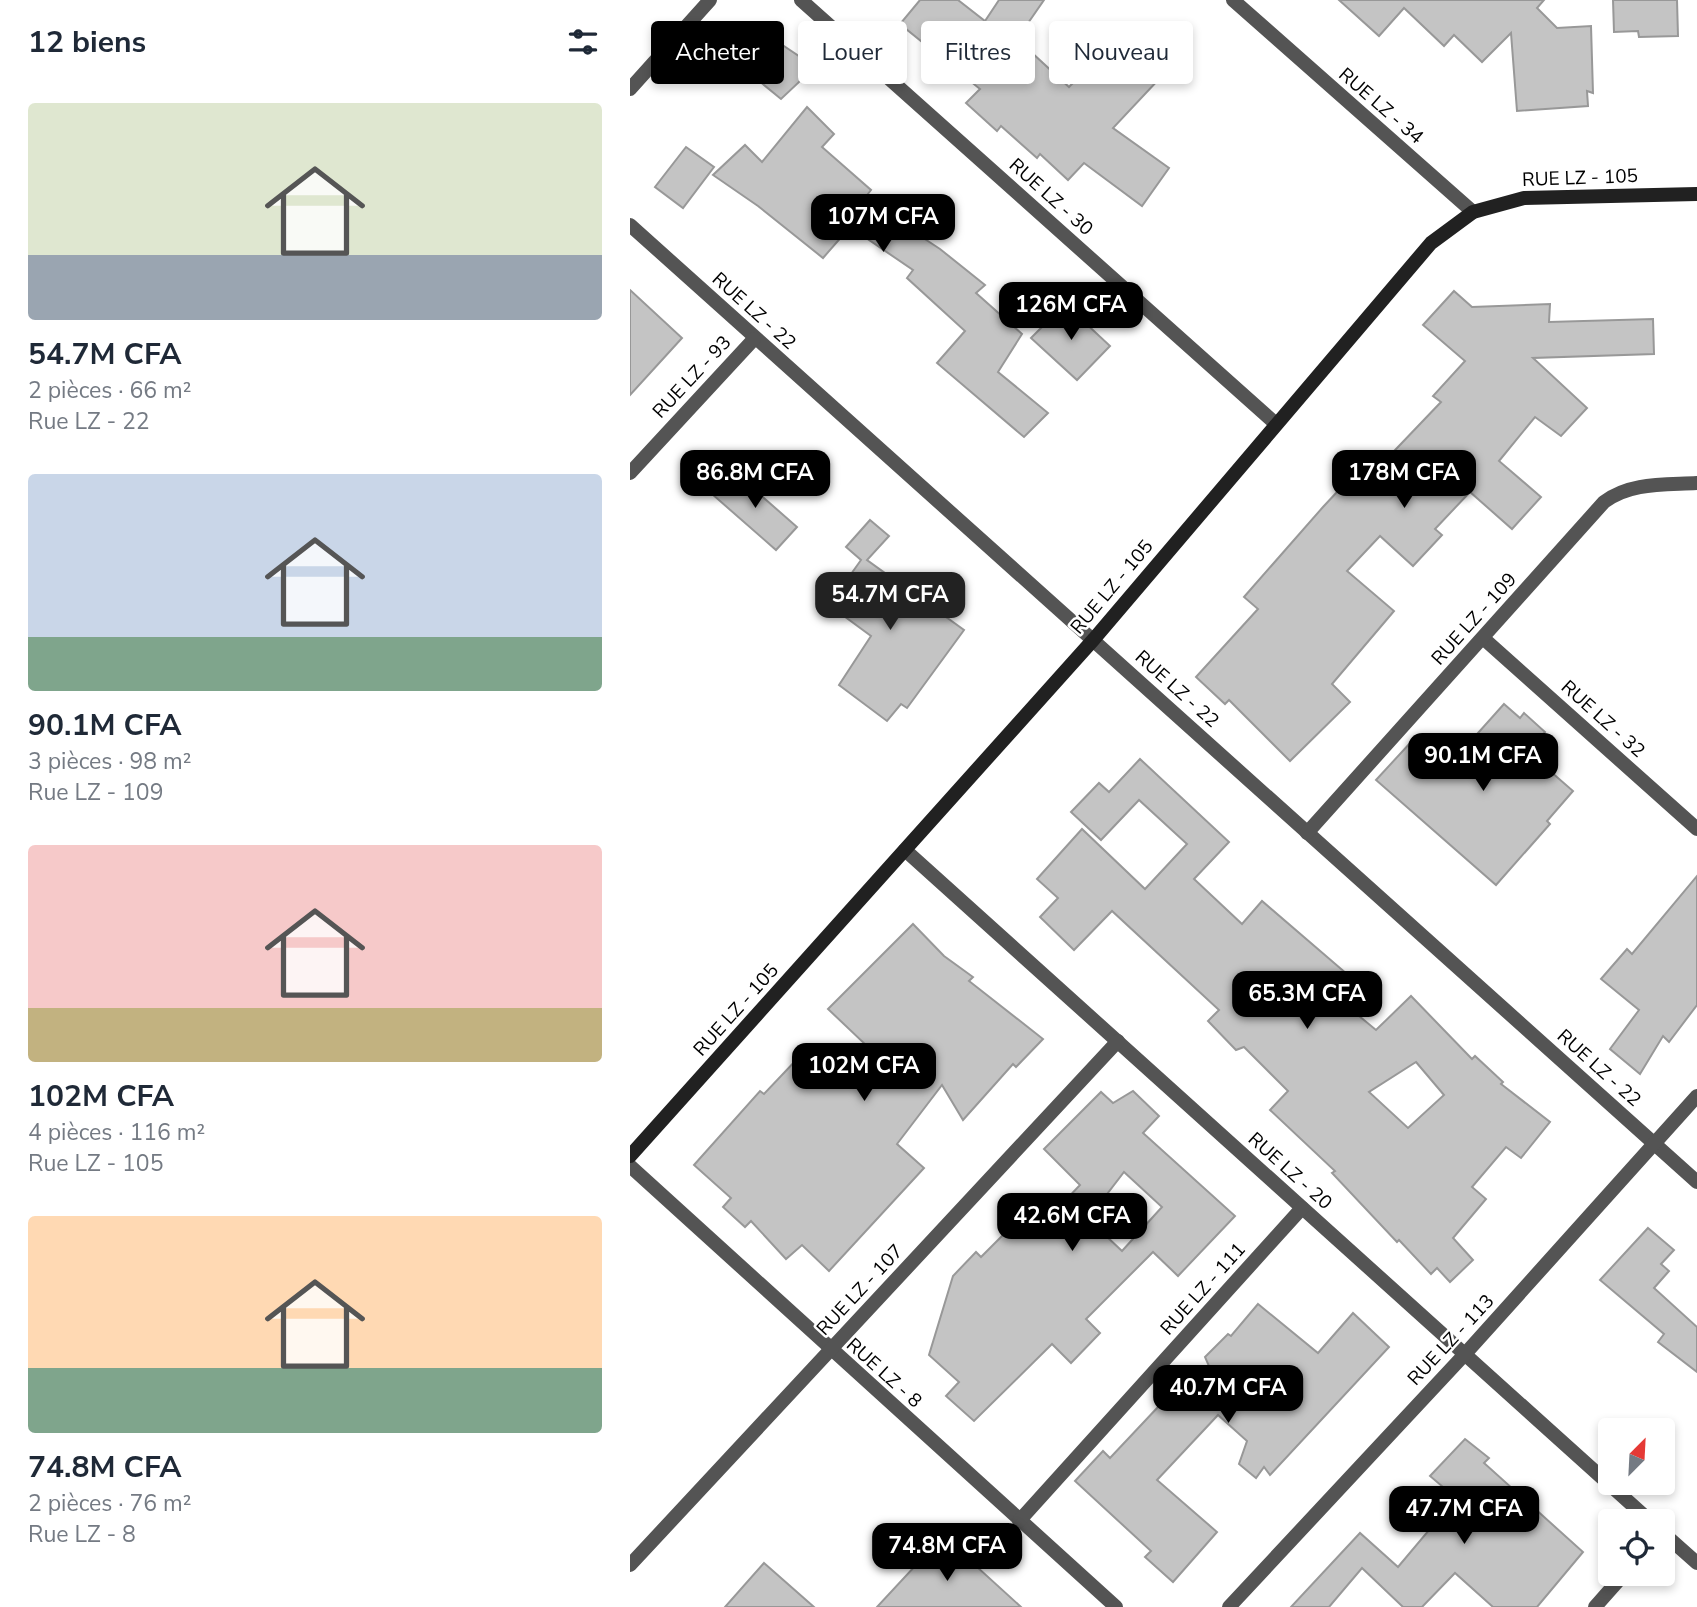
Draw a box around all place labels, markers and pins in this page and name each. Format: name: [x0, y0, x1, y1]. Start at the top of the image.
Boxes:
pin: 107M CFA: [811, 194, 955, 254]
pin: 126M CFA: [999, 282, 1143, 342]
pin: 86.8M CFA: [675, 450, 835, 510]
pin: 178M CFA: [1332, 450, 1476, 510]
pin: 54.7M CFA: [810, 572, 970, 632]
pin: 90.1M CFA: [1403, 734, 1563, 793]
pin: 65.3M CFA: [1227, 972, 1387, 1031]
pin: 102M CFA: [792, 1044, 936, 1103]
pin: 42.6M CFA: [992, 1194, 1152, 1253]
pin: 40.7M CFA: [1148, 1366, 1308, 1425]
pin: 47.7M CFA: [1384, 1486, 1544, 1546]
pin: 74.8M CFA: [867, 1524, 1027, 1583]

